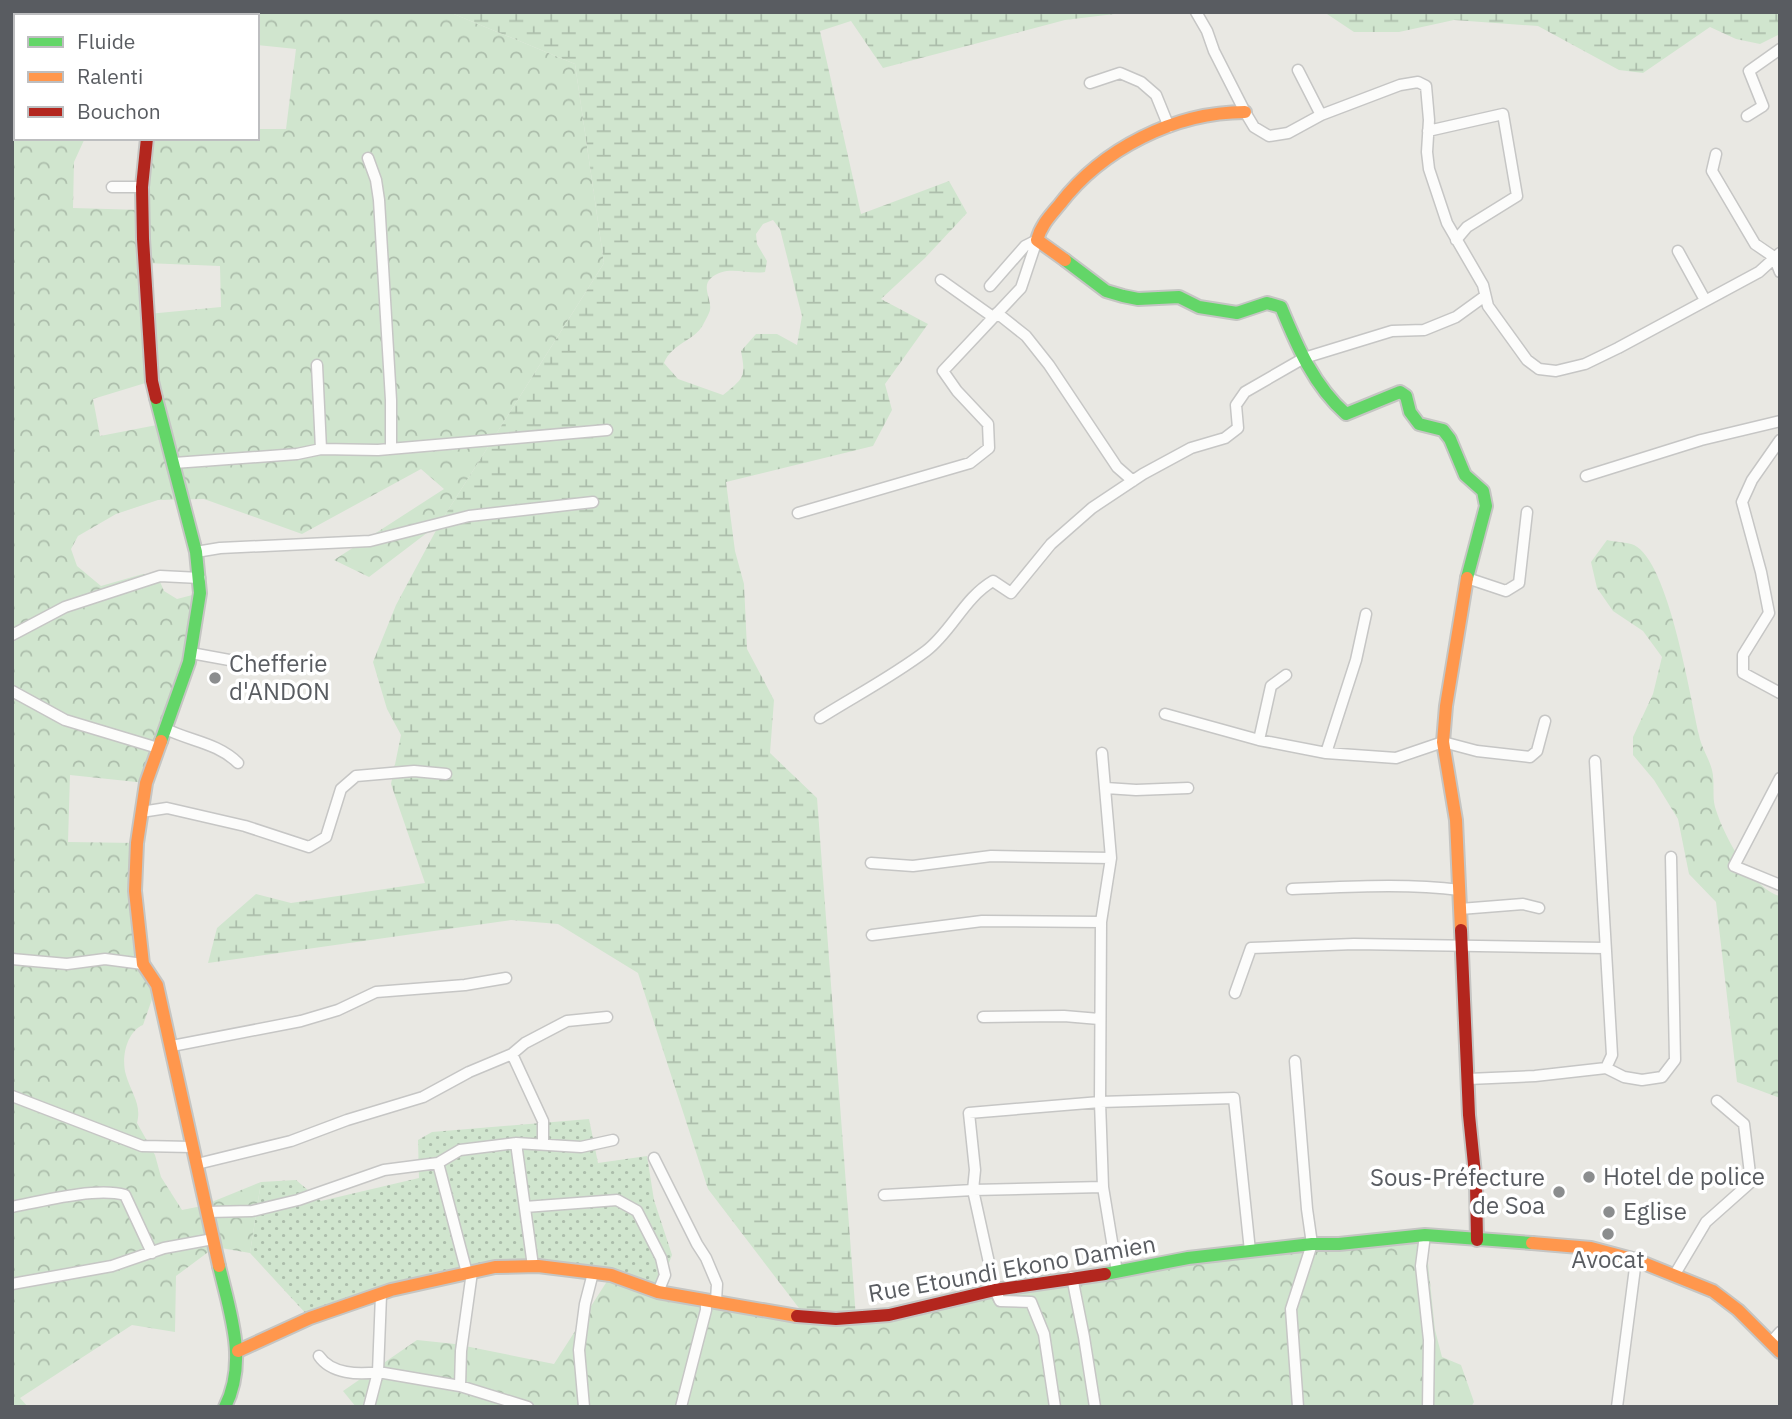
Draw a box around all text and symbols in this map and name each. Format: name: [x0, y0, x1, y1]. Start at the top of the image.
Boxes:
legend: [14, 14, 259, 140]
text: Fluide: [77, 27, 135, 55]
text: Ralenti: [77, 62, 143, 90]
text: Bouchon: [77, 97, 161, 125]
place label: Chefferie d'ANDON: [229, 647, 330, 707]
marker: Chefferie d'ANDON: [207, 670, 223, 686]
place label: Hotel de police: [1603, 1160, 1765, 1192]
place label: Sous-Préfecture de Soa: [1370, 1161, 1545, 1221]
marker: Hotel de police: [1581, 1169, 1597, 1185]
marker: Sous-Préfecture de Soa: [1551, 1184, 1567, 1200]
place label: Eglise: [1623, 1195, 1687, 1227]
marker: Eglise: [1601, 1204, 1617, 1220]
marker: Avocat: [1600, 1226, 1616, 1242]
street label: Rue Etoundi Ekono Damien: [865, 1227, 1158, 1309]
place label: Avocat: [1571, 1243, 1645, 1275]

